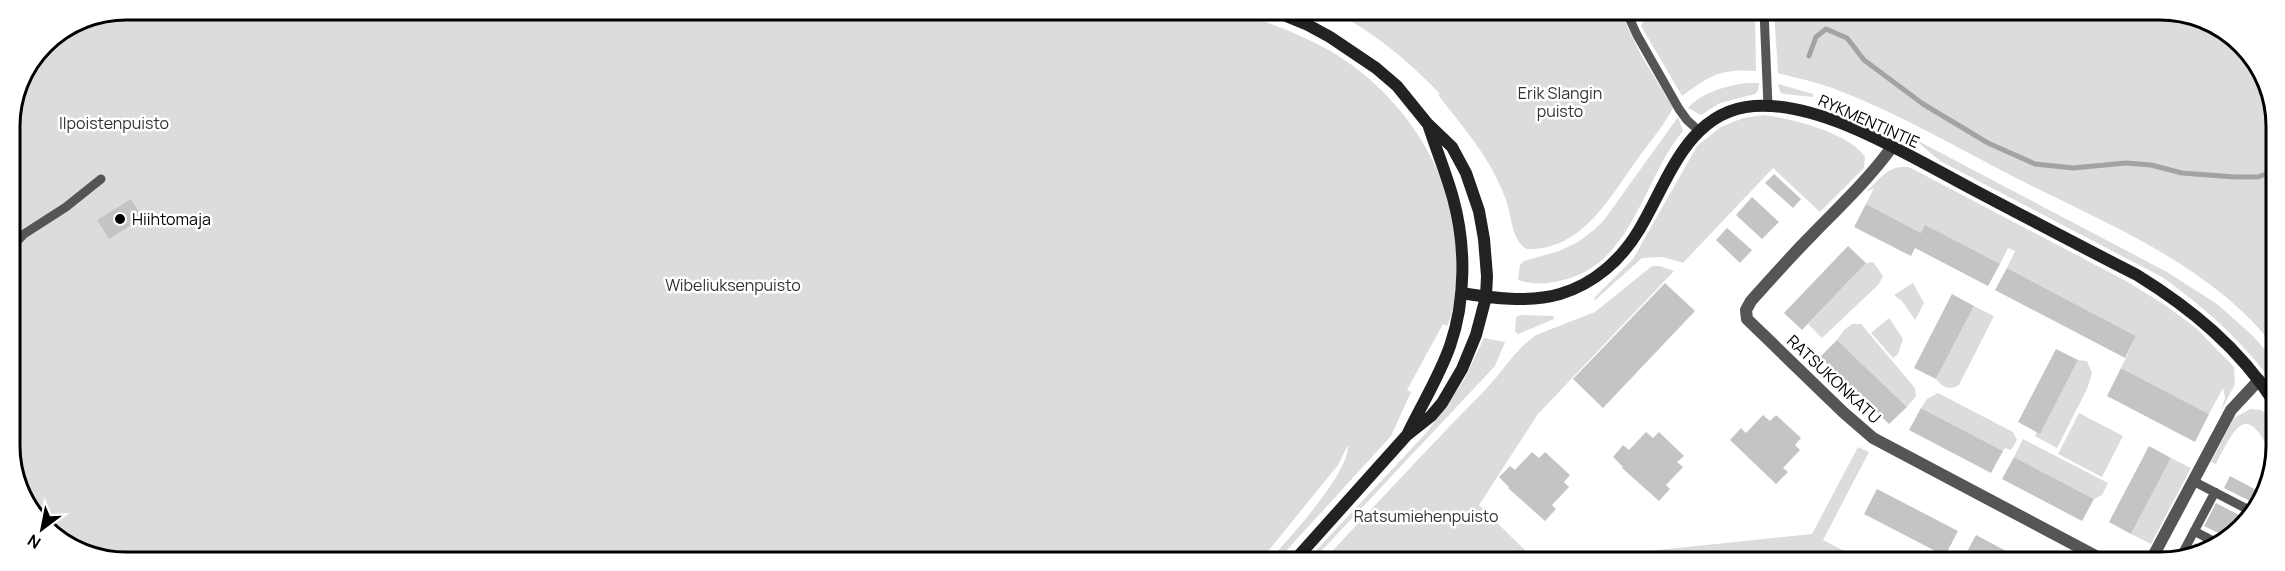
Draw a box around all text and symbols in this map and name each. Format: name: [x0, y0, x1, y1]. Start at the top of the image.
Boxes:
park label: Erik Slangin puisto: [1518, 82, 1602, 122]
street label: RYKMENTINTIE: [1815, 89, 1923, 153]
park label: Ilpoistenpuisto: [59, 112, 169, 134]
place label: Hiihtomaja: [132, 208, 211, 230]
marker: Hiihtomaja: [113, 212, 127, 226]
park label: Wibeliuksenpuisto: [665, 274, 801, 296]
street label: RATSUKONKATU: [1782, 330, 1886, 428]
north arrow: [12, 499, 72, 559]
park label: Ratsumiehenpuisto: [1354, 505, 1498, 527]
text: N: [23, 529, 45, 554]

